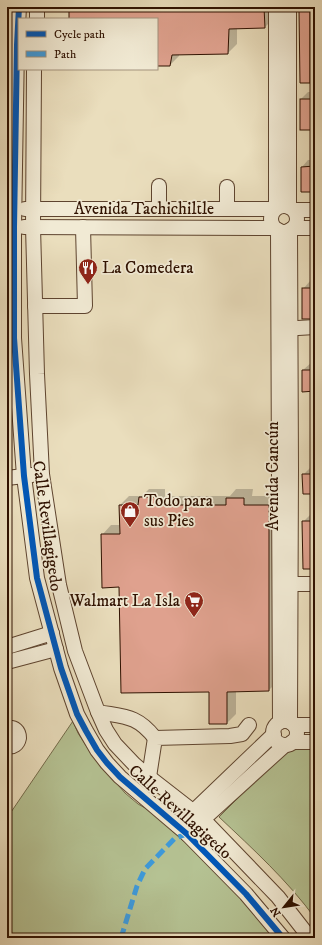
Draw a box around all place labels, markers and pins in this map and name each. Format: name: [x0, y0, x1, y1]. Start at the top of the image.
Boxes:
restaurant icon: La Comedera: [77, 257, 99, 285]
place label: La Comedera: [102, 257, 194, 279]
place label: Todo para sus Pies: [144, 490, 214, 532]
shop icon: Todo para sus Pies: [119, 500, 141, 528]
place label: Walmart La Isla: [69, 590, 181, 612]
supermarket icon: Walmart La Isla: [183, 590, 205, 618]

